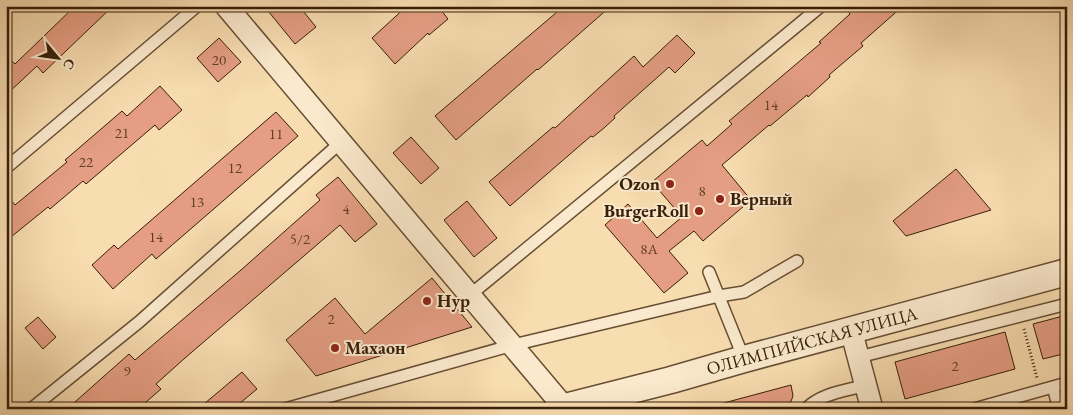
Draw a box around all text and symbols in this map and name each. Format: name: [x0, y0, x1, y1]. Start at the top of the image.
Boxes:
north arrow: [32, 32, 82, 82]
house number: 20: [212, 50, 226, 69]
text: С: [59, 56, 80, 73]
house number: 14: [764, 95, 779, 114]
house number: 21: [115, 123, 129, 142]
house number: 11: [269, 124, 283, 143]
house number: 22: [79, 152, 94, 171]
house number: 12: [228, 158, 243, 177]
place label: Ozon: [619, 172, 660, 195]
marker: Ozon: [664, 178, 676, 190]
house number: 8: [698, 181, 706, 200]
place label: Верный: [730, 187, 793, 210]
house number: 13: [190, 192, 204, 211]
marker: Верный: [714, 193, 726, 205]
house number: 4: [342, 199, 350, 218]
place label: BurgerRoll: [604, 199, 689, 222]
marker: BurgerRoll: [693, 205, 705, 217]
house number: 14: [149, 227, 164, 246]
house number: 5/2: [290, 229, 311, 248]
house number: 8А: [640, 239, 658, 258]
place label: Нур: [437, 289, 470, 312]
marker: Нур: [421, 295, 433, 307]
street label: ОЛИМПИЙСКАЯ УЛИЦА: [704, 301, 920, 380]
house number: 2: [327, 309, 335, 328]
place label: Махаон: [345, 336, 406, 359]
marker: Махаон: [329, 342, 341, 354]
house number: 2: [951, 356, 959, 375]
house number: 9: [123, 361, 131, 380]

